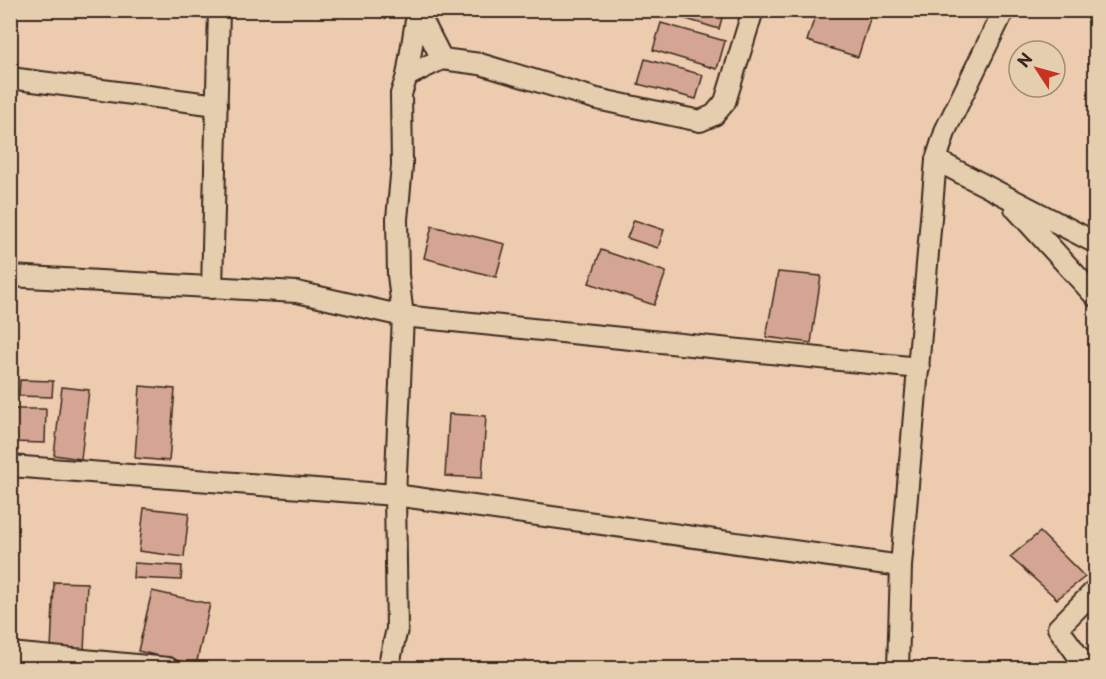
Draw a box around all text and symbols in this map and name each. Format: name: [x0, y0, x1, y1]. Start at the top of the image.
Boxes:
north arrow: [1007, 39, 1067, 99]
text: N: [1011, 47, 1037, 72]

